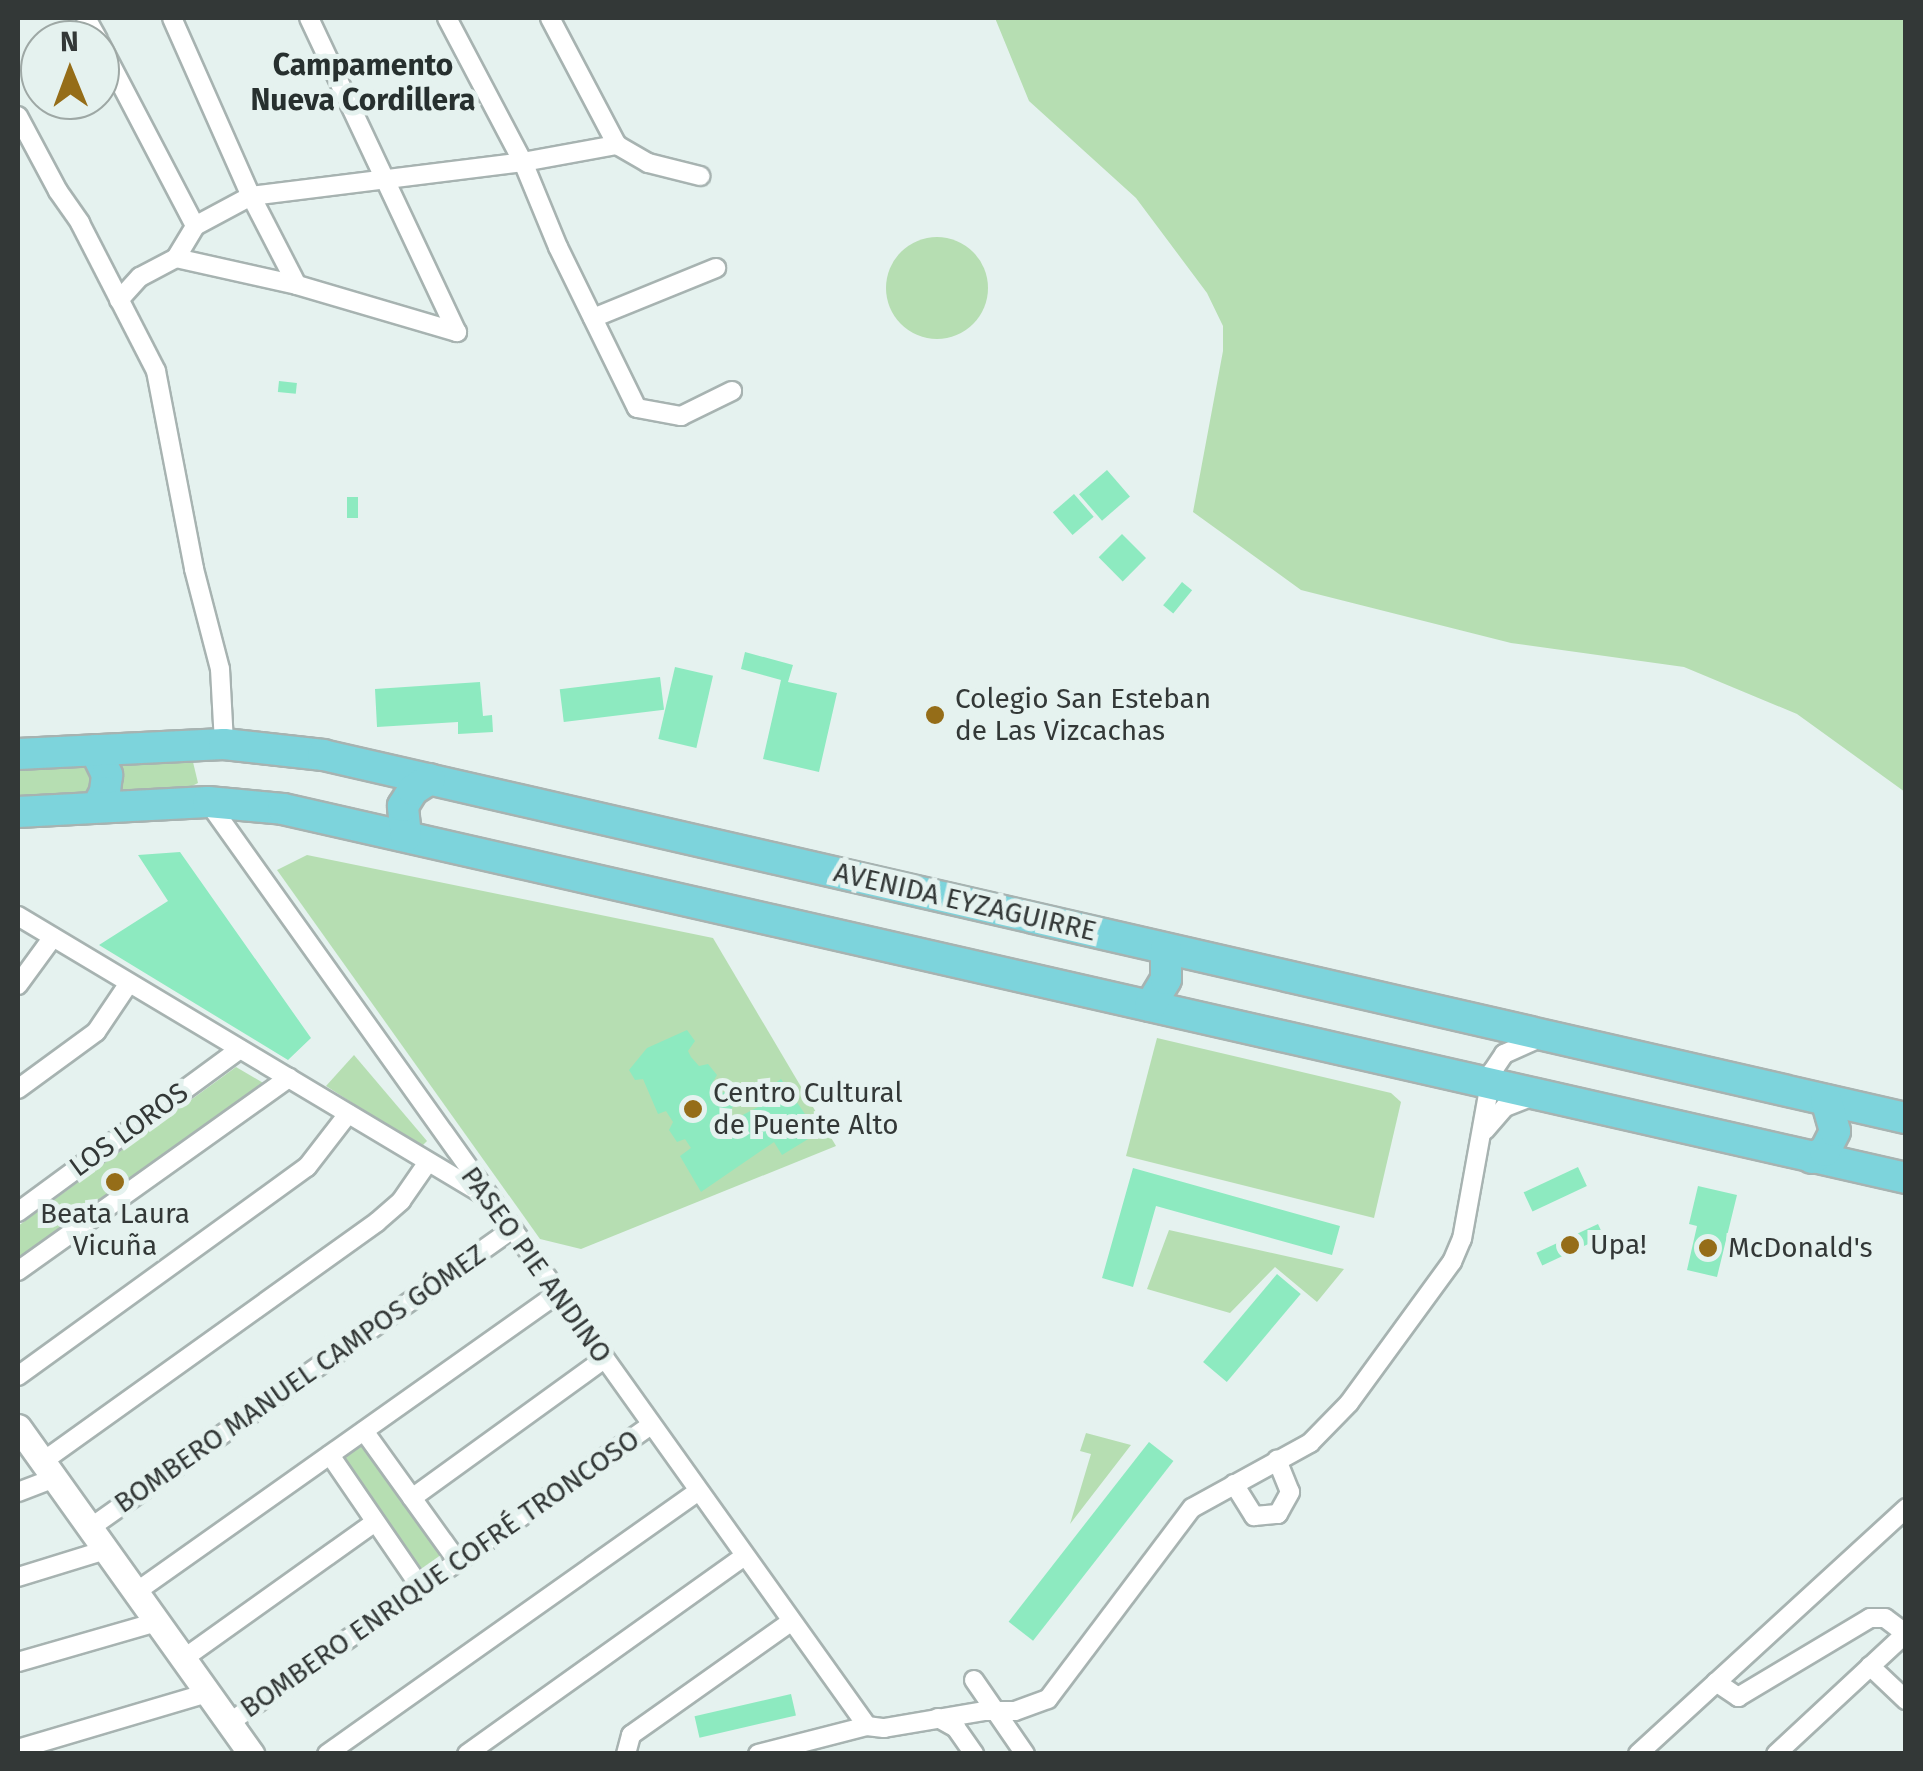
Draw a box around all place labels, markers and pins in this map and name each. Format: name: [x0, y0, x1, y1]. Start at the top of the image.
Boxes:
place label: Colegio San Esteban de Las Vizcachas: [955, 682, 1211, 748]
marker: Colegio San Esteban de Las Vizcachas: [924, 704, 946, 726]
place label: Centro Cultural de Puente Alto: [713, 1076, 903, 1142]
marker: Centro Cultural de Puente Alto: [682, 1098, 704, 1120]
marker: Beata Laura Vicuña: [104, 1171, 126, 1193]
place label: Beata Laura Vicuña: [40, 1197, 190, 1263]
place label: Upa!: [1590, 1228, 1647, 1262]
place label: McDonald's: [1728, 1231, 1873, 1265]
marker: Upa!: [1559, 1234, 1581, 1256]
marker: McDonald's: [1697, 1237, 1719, 1259]

